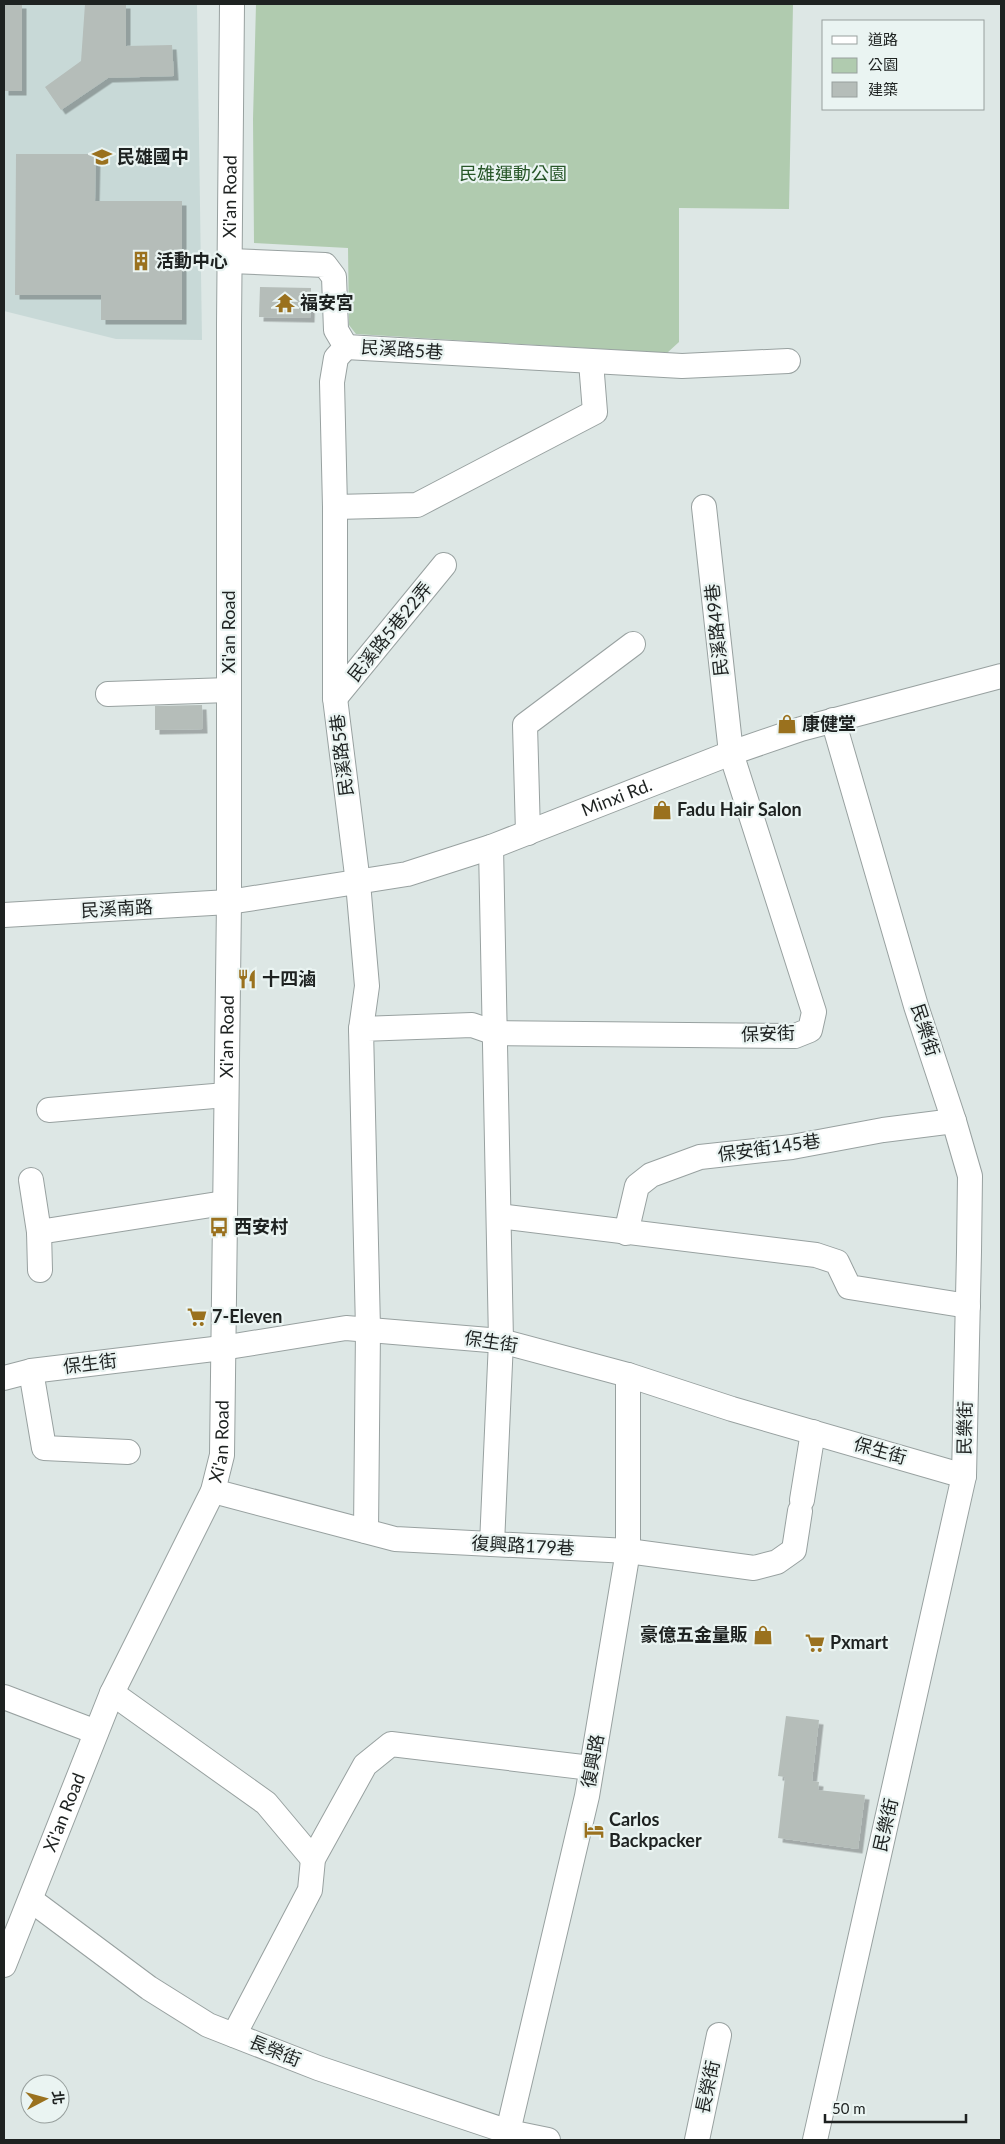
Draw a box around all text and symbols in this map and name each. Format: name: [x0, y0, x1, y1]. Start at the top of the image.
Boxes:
legend: [822, 20, 985, 110]
text: 道路: [868, 30, 898, 48]
text: 公園: [868, 55, 898, 73]
text: 建築: [868, 80, 898, 98]
place label: 民雄國中: [117, 145, 189, 167]
school or university icon: 民雄國中: [91, 146, 113, 168]
street label: Xi'an Road: [218, 155, 241, 238]
park label: 民雄運動公園: [459, 162, 567, 184]
place label: 活動中心: [156, 249, 228, 271]
building icon: 活動中心: [130, 250, 152, 272]
place label: 福安宮: [300, 291, 354, 313]
temple icon: 福安宮: [274, 292, 296, 314]
street label: 民溪路5巷: [360, 335, 444, 363]
street label: 民溪路5巷22弄: [342, 577, 436, 685]
street label: 民溪路49巷: [700, 583, 732, 677]
street label: Xi'an Road: [217, 591, 239, 673]
place label: 康健堂: [802, 712, 856, 734]
street label: 民溪路5巷: [325, 713, 357, 797]
shop icon: 康健堂: [776, 713, 798, 735]
street label: Minxi Rd.: [578, 773, 655, 821]
place label: Fadu Hair Salon: [677, 798, 802, 820]
shop icon: Fadu Hair Salon: [651, 799, 673, 821]
street label: 民溪南路: [80, 895, 153, 921]
place label: 十四滷: [262, 967, 316, 989]
restaurant icon: 十四滷: [236, 968, 258, 990]
street label: Xi'an Road: [215, 995, 238, 1078]
street label: 民樂街: [907, 1001, 945, 1059]
street label: 保安街: [741, 1021, 795, 1045]
street label: 保安街145巷: [716, 1129, 822, 1165]
place label: 西安村: [234, 1215, 288, 1237]
bus stop icon: 西安村: [208, 1216, 230, 1238]
place label: 7-Eleven: [212, 1305, 282, 1327]
supermarket icon: 7-Eleven: [186, 1306, 208, 1328]
street label: 保生街: [463, 1326, 520, 1356]
street label: 保生街: [62, 1349, 118, 1377]
street label: Xi'an Road: [204, 1400, 233, 1485]
street label: 民樂街: [953, 1401, 975, 1455]
street label: 保生街: [851, 1432, 909, 1468]
street label: 復興路179巷: [471, 1531, 575, 1559]
place label: 豪億五金量販: [640, 1623, 748, 1645]
shop icon: 豪億五金量販: [752, 1624, 774, 1646]
place label: Pxmart: [830, 1631, 888, 1653]
supermarket icon: Pxmart: [804, 1632, 826, 1654]
street label: 復興路: [576, 1732, 608, 1789]
street label: Xi'an Road: [38, 1770, 89, 1855]
street label: 民樂街: [868, 1796, 902, 1854]
place label: Carlos Backpacker: [609, 1808, 702, 1851]
hotel icon: Carlos Backpacker: [583, 1819, 605, 1841]
street label: 長榮街: [246, 2030, 305, 2070]
street label: 長榮街: [691, 2058, 723, 2115]
north arrow: [20, 2074, 70, 2124]
text: 北: [49, 2090, 68, 2105]
scale bar: [825, 2092, 966, 2124]
text: 50 m: [832, 2099, 866, 2117]

